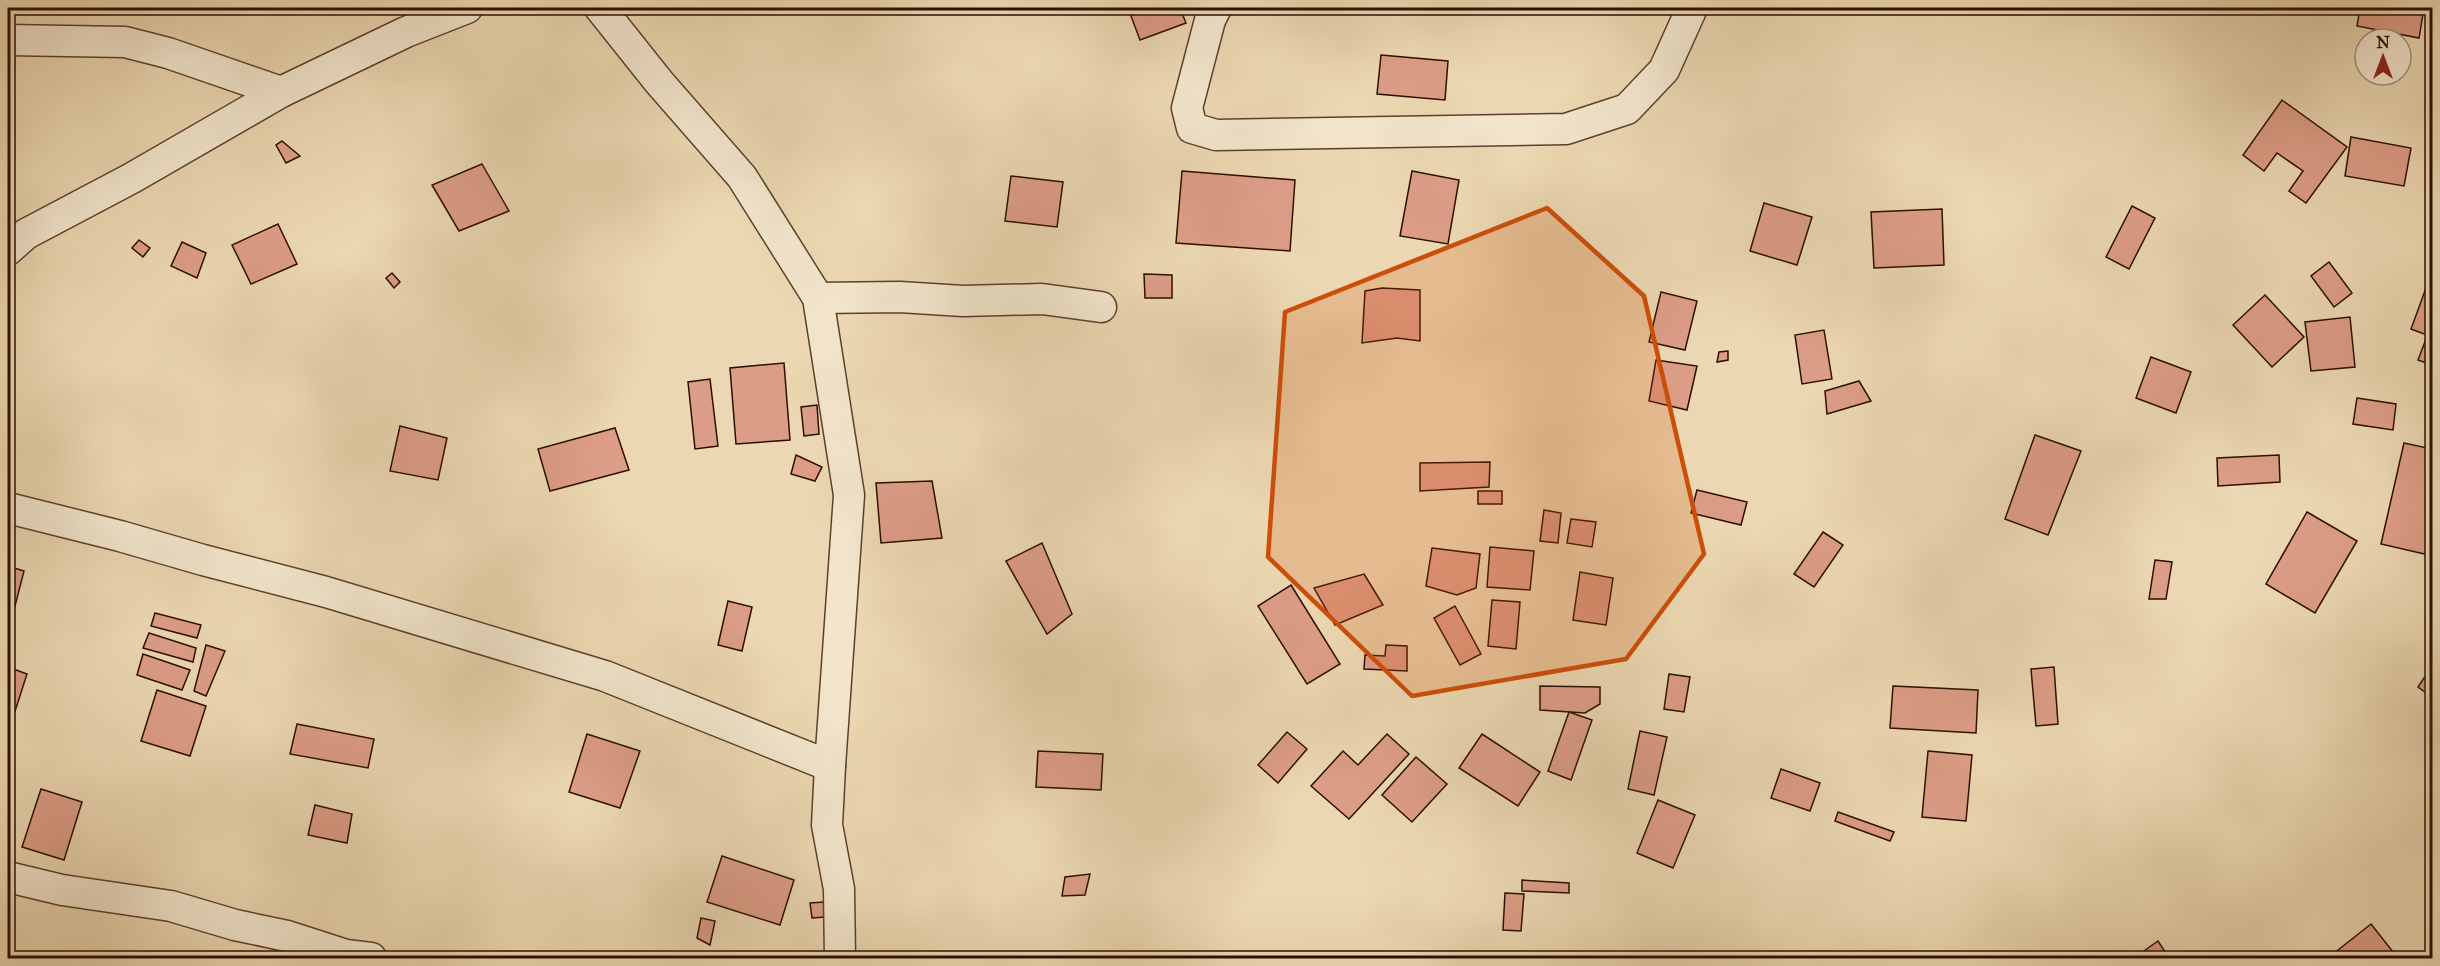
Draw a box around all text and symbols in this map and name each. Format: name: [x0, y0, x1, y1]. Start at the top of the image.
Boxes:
north arrow: [2353, 27, 2413, 87]
text: N: [2376, 33, 2390, 52]

